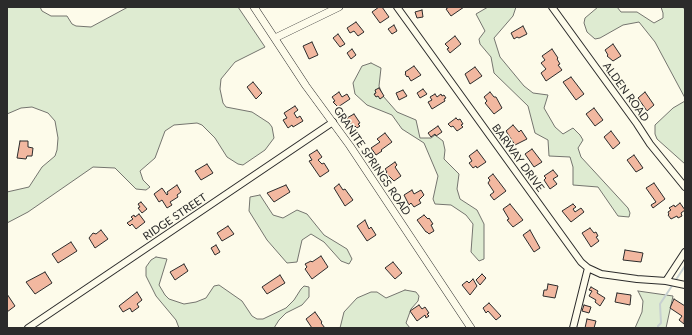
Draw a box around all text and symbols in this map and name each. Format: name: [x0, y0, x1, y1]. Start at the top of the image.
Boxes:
street label: ALDEN ROAD: [600, 60, 652, 124]
street label: GRANITE SPRINGS ROAD: [331, 104, 413, 218]
street label: BARWAY DRIVE: [489, 122, 547, 194]
street label: RIDGE STREET: [141, 191, 209, 243]

